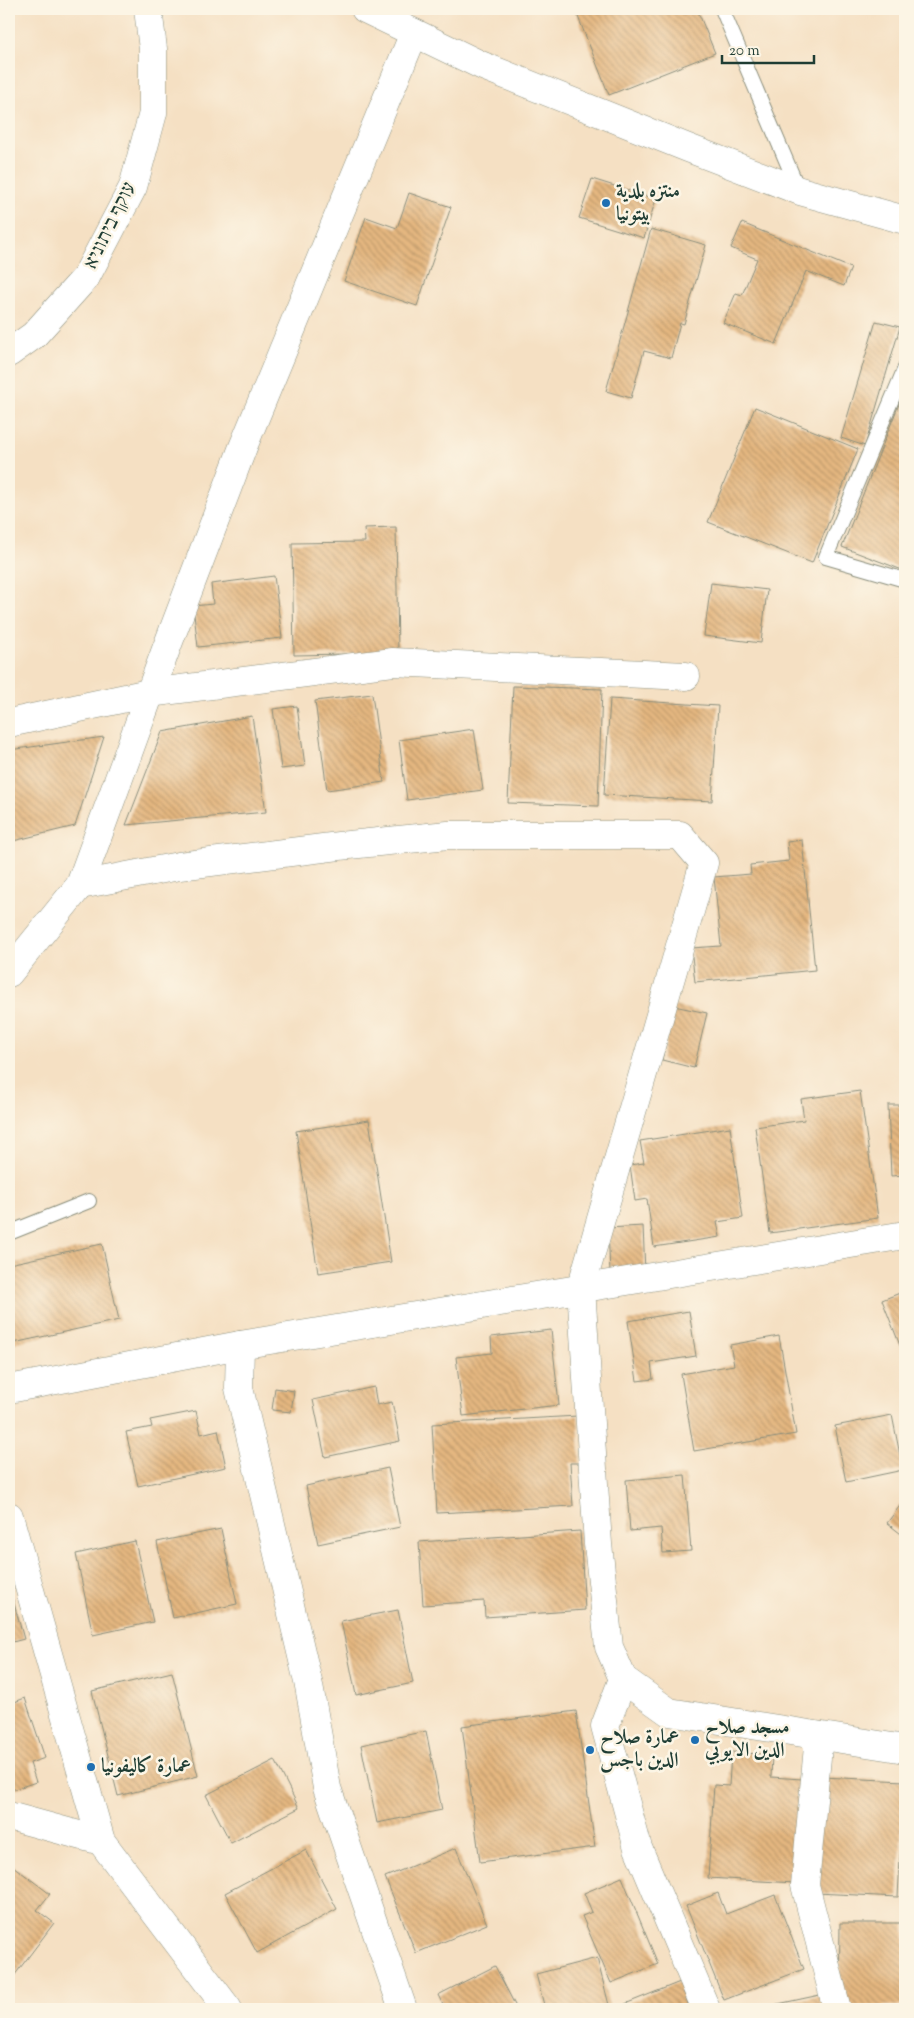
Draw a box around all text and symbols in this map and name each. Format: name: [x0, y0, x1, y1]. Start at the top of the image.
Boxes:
scale bar: [722, 32, 814, 64]
text: 20 m: [729, 41, 760, 62]
street label: עוקף ביתוניא: [77, 178, 145, 274]
place label: منتزه بلدية بيتونيا: [616, 178, 680, 230]
marker: منتزه بلدية بيتونيا: [600, 197, 612, 209]
place label: مسجد صلاح الدين الايوبي: [704, 1714, 790, 1766]
place label: عمارة صلاح الدين باجس: [600, 1724, 680, 1776]
marker: مسجد صلاح الدين الايوبي: [689, 1734, 701, 1746]
marker: عمارة صلاح الدين باجس: [584, 1744, 596, 1756]
place label: عمارة كاليفونيا: [101, 1753, 191, 1782]
marker: عمارة كاليفونيا: [85, 1761, 97, 1773]

